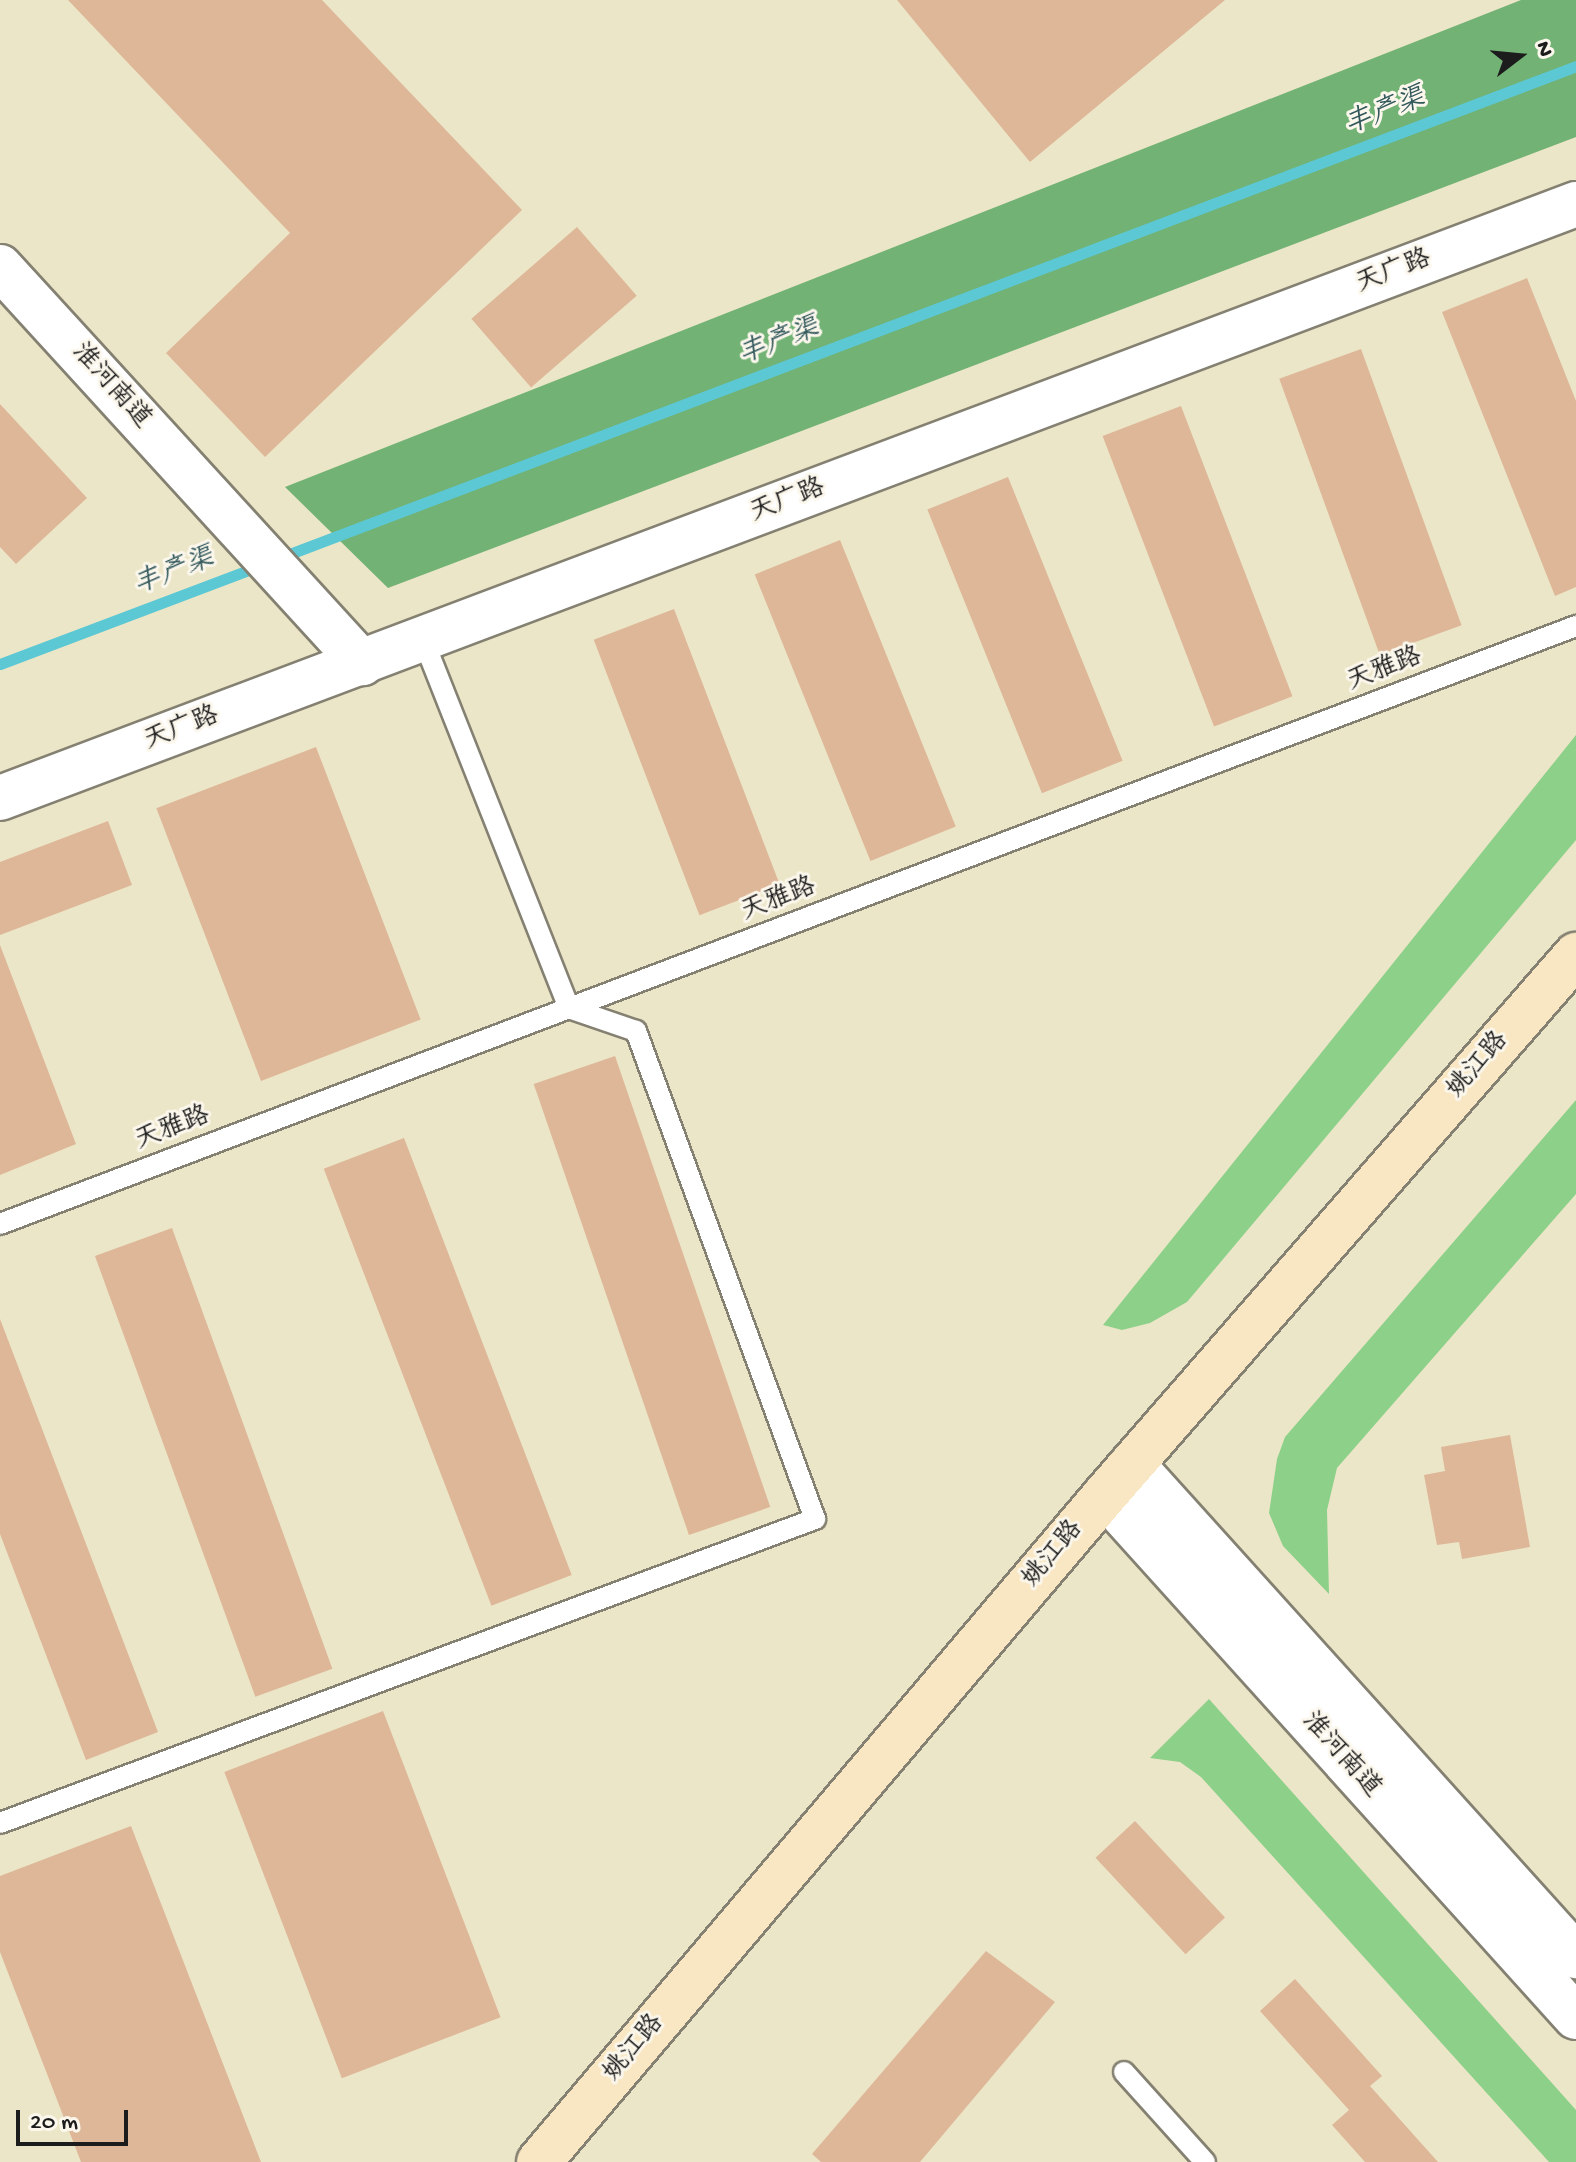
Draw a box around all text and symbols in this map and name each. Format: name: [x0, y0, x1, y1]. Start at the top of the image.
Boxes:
north arrow: [1480, 16, 1560, 96]
text: N: [1529, 39, 1558, 60]
water label: 丰产渠: [1340, 82, 1430, 144]
street label: 天广路: [1352, 244, 1436, 302]
water label: 丰产渠: [734, 312, 824, 374]
street label: 淮河南道: [64, 338, 156, 436]
street label: 天广路: [746, 473, 830, 531]
water label: 丰产渠: [129, 542, 219, 604]
street label: 天雅路: [1343, 642, 1427, 700]
street label: 天广路: [140, 701, 224, 759]
street label: 天雅路: [737, 872, 821, 930]
street label: 姚江路: [1442, 1026, 1516, 1106]
street label: 天雅路: [131, 1101, 215, 1159]
street label: 姚江路: [1017, 1515, 1091, 1595]
street label: 淮河南道: [1294, 1707, 1386, 1805]
street label: 姚江路: [598, 2009, 672, 2089]
scale bar: [20, 2094, 132, 2144]
text: 20 m: [30, 2109, 78, 2138]

